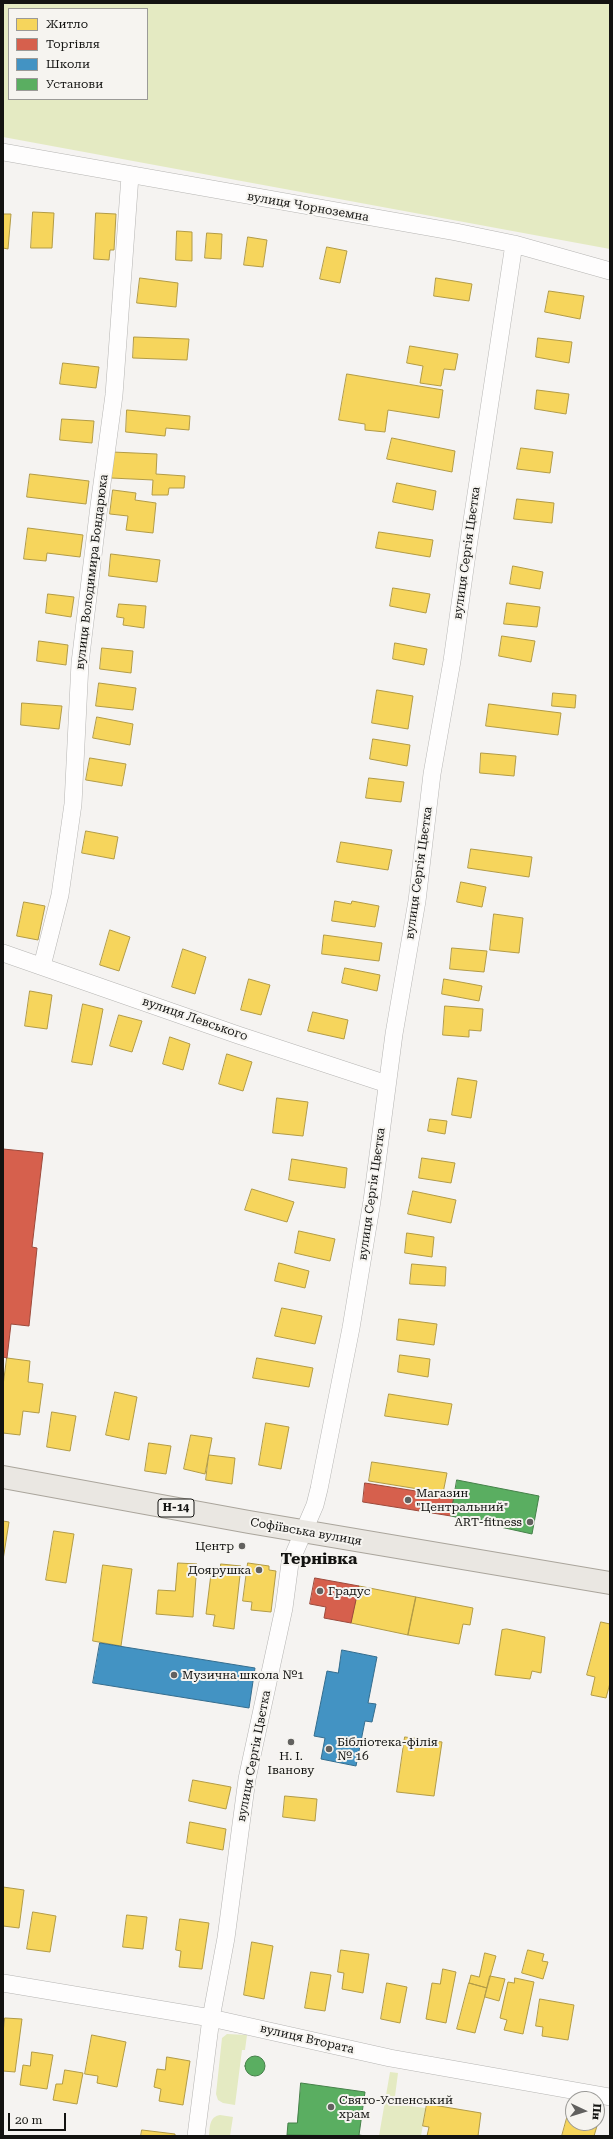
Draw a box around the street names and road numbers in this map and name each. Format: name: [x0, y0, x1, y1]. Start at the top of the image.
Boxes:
street label: вулиця Чорноземна: [246, 189, 370, 225]
street label: вулиця Володимира Бондарюка: [73, 473, 111, 671]
street label: вулиця Сергія Цвєтка: [451, 486, 483, 620]
street label: вулиця Сергія Цвєтка: [403, 806, 435, 940]
street label: вулиця Левського: [140, 994, 250, 1044]
street label: вулиця Сергія Цвєтка: [356, 1127, 388, 1261]
road number: Н-14: [158, 1499, 194, 1517]
street label: Софіївська вулиця: [249, 1515, 363, 1549]
street label: вулиця Сергія Цвєтка: [234, 1689, 274, 1823]
street label: вулиця Втората: [259, 2021, 355, 2057]

